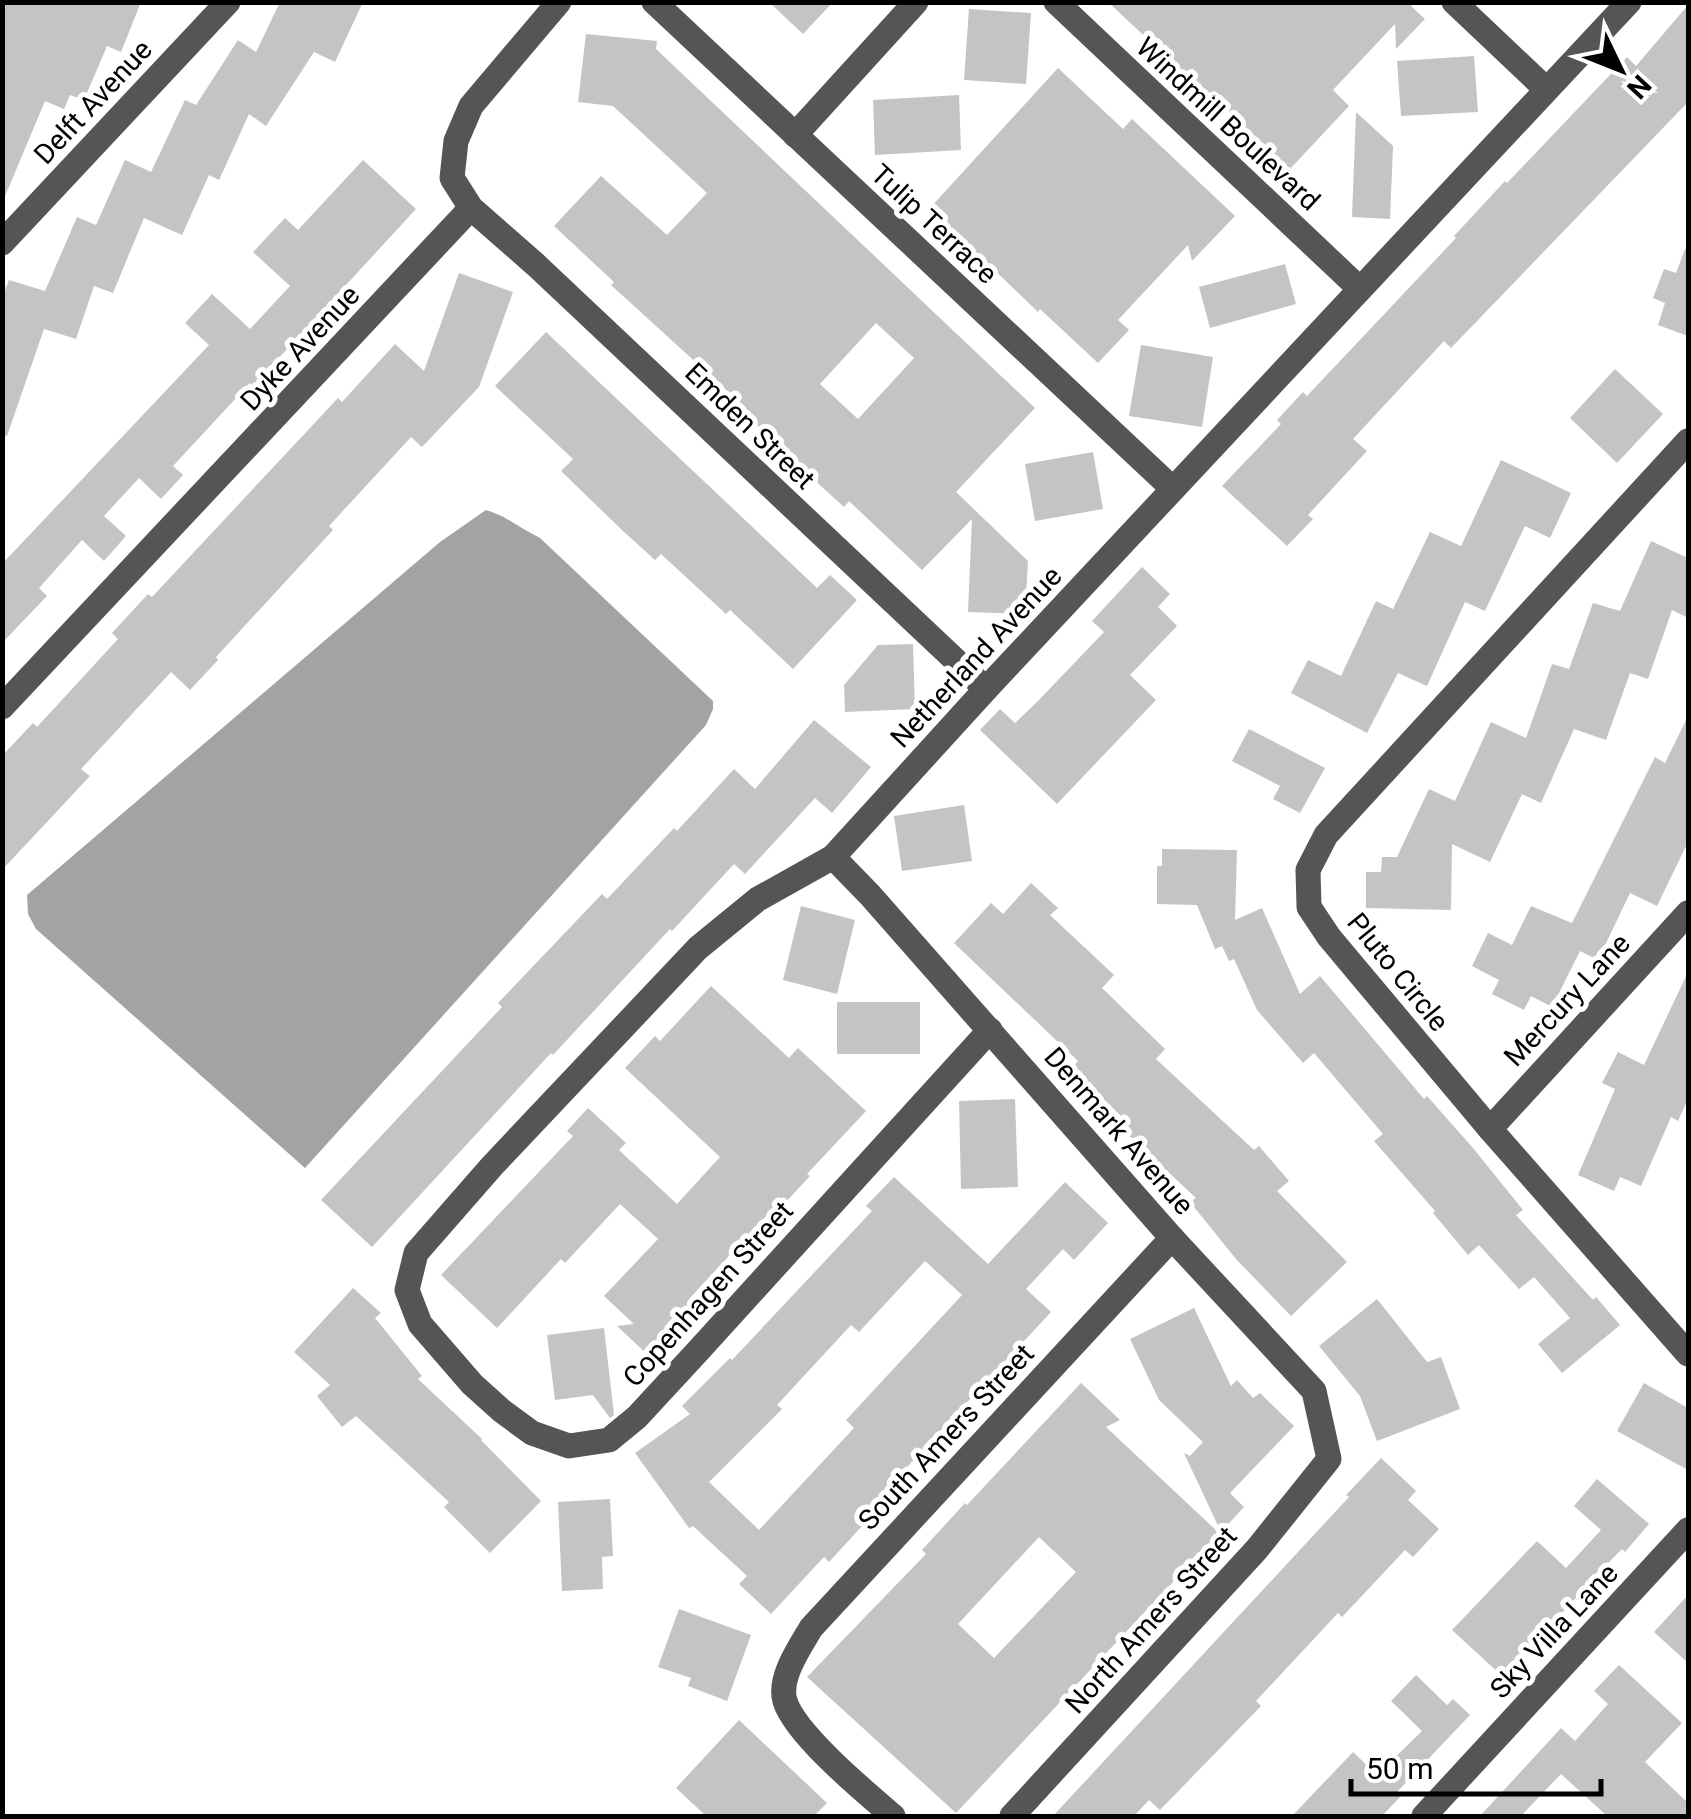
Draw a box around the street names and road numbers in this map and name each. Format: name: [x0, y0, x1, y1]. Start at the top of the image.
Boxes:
street label: Windmill Boulevard: [1129, 31, 1327, 217]
street label: Delft Avenue: [27, 33, 159, 171]
street label: Tulip Terrace: [864, 157, 1004, 291]
street label: Dyke Avenue: [234, 279, 366, 417]
street label: Emden Street: [678, 356, 822, 496]
street label: Netherland Avenue: [884, 560, 1068, 754]
street label: Pluto Circle: [1340, 906, 1456, 1038]
street label: Mercury Lane: [1497, 927, 1637, 1073]
street label: Denmark Avenue: [1037, 1041, 1201, 1221]
street label: Copenhagen Street: [616, 1195, 800, 1393]
street label: South Amers Street: [851, 1337, 1041, 1537]
street label: North Amers Street: [1058, 1520, 1244, 1720]
street label: Sky Villa Lane: [1483, 1557, 1625, 1705]

